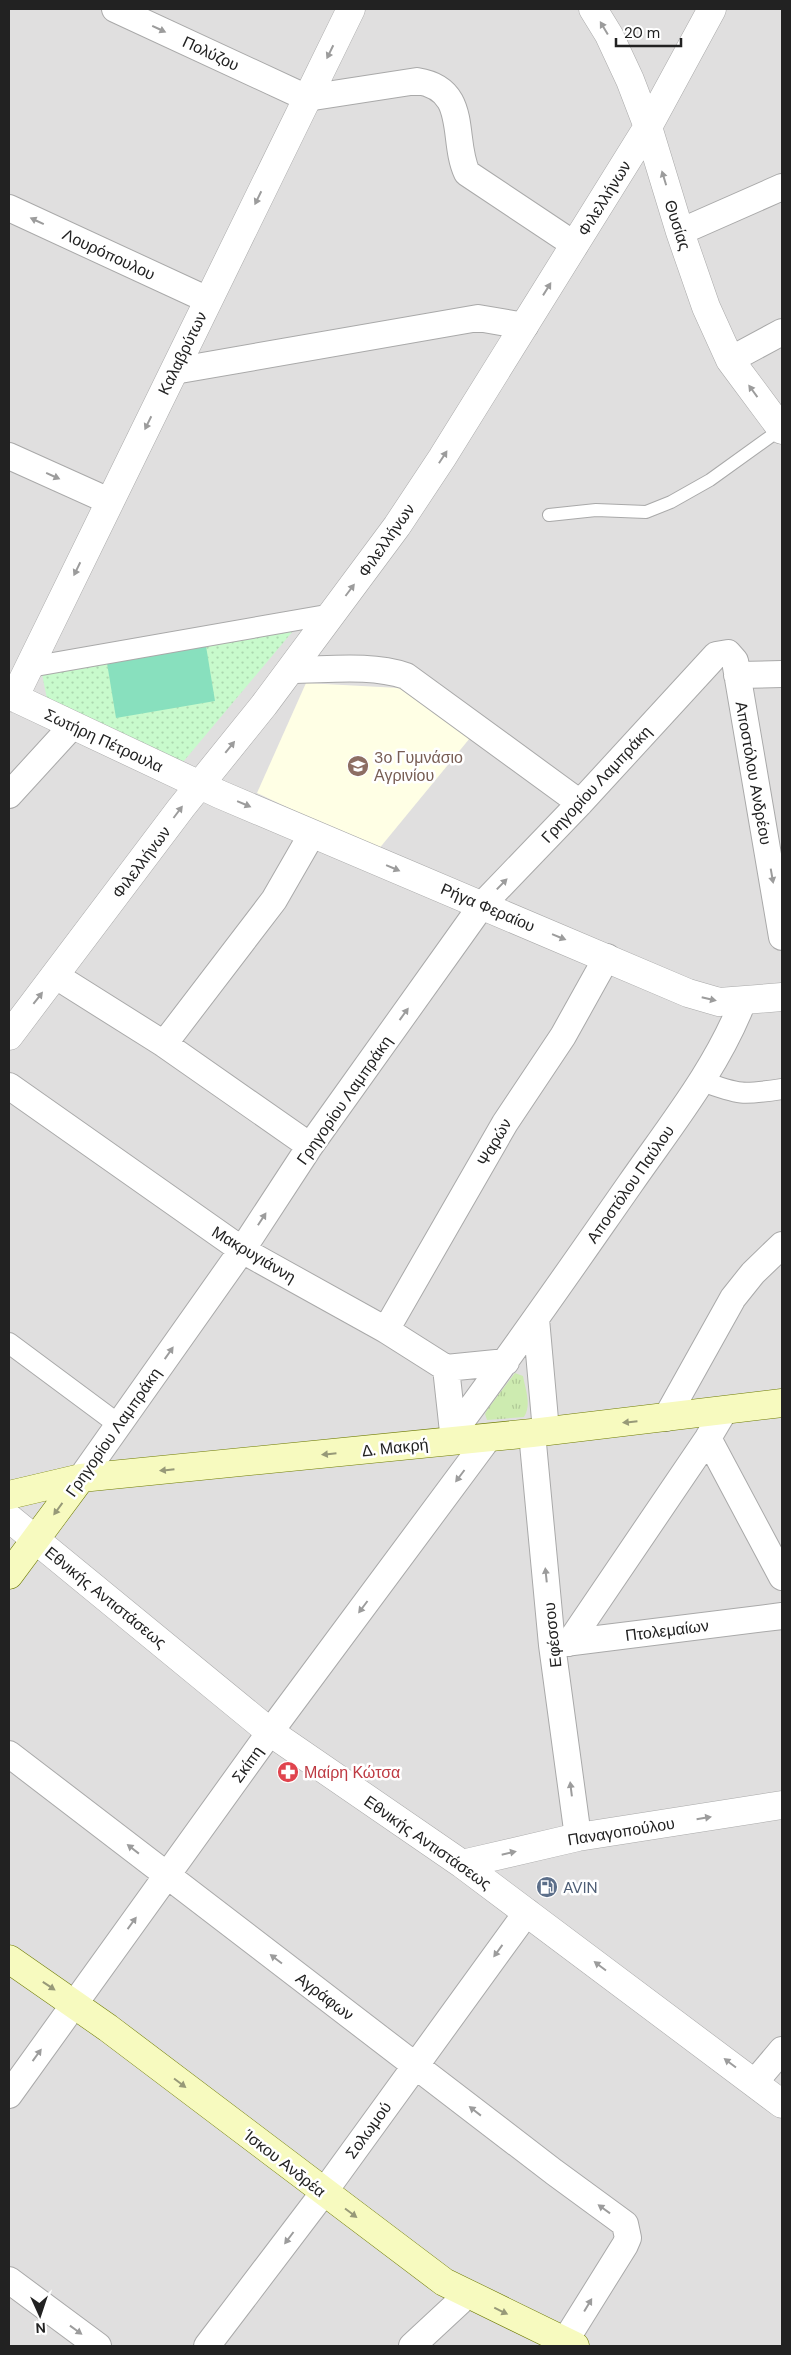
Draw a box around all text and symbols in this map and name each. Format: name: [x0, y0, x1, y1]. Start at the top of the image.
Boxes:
scale bar: [616, 15, 681, 47]
one-way arrow: [600, 21, 609, 34]
text: 20 m: [624, 23, 660, 43]
one-way arrow: [152, 26, 166, 34]
street label: Πολύζου: [179, 31, 242, 76]
one-way arrow: [326, 45, 334, 60]
street label: Φιλελλήνων: [573, 157, 636, 240]
one-way arrow: [659, 171, 667, 186]
one-way arrow: [254, 191, 262, 206]
street label: Θυσίας: [660, 197, 696, 253]
one-way arrow: [30, 217, 44, 225]
street label: Λουρόπουλου: [59, 224, 158, 285]
one-way arrow: [543, 283, 552, 296]
street label: Καλαβρύτων: [153, 308, 212, 398]
one-way arrow: [748, 385, 759, 398]
one-way arrow: [144, 416, 152, 430]
one-way arrow: [438, 450, 447, 463]
one-way arrow: [46, 472, 60, 480]
street label: Φιλελλήνων: [353, 500, 419, 581]
one-way arrow: [73, 562, 81, 576]
one-way arrow: [345, 583, 355, 597]
street label: Αποστόλου Ανδρέου: [731, 700, 776, 847]
street label: Σωτήρη Πέτρουλα: [41, 704, 166, 777]
street label: Γρηγορίου Λαμπράκη: [537, 721, 656, 847]
one-way arrow: [224, 741, 235, 754]
place label: 3ο Γυμνάσιο Αγρινίου: [374, 747, 463, 786]
school or university icon: 3ο Γυμνάσιο Αγρινίου: [346, 754, 370, 778]
one-way arrow: [237, 801, 251, 809]
one-way arrow: [173, 805, 183, 819]
street label: Φιλελλήνων: [107, 822, 175, 902]
one-way arrow: [386, 864, 401, 872]
one-way arrow: [768, 869, 776, 885]
street label: Ρήγα Φεραίου: [437, 878, 538, 937]
one-way arrow: [496, 878, 508, 890]
one-way arrow: [552, 934, 566, 942]
one-way arrow: [33, 992, 44, 1005]
one-way arrow: [702, 995, 717, 1003]
one-way arrow: [399, 1007, 409, 1021]
street label: Γρηγορίου Λαμπράκη: [292, 1032, 397, 1169]
street label: Ψαρών: [472, 1115, 516, 1170]
street label: Αποστόλου Παύλου: [582, 1121, 679, 1247]
one-way arrow: [257, 1213, 267, 1226]
street label: Μακρυγιάννη: [208, 1221, 299, 1288]
one-way arrow: [164, 1346, 174, 1359]
street label: Γρηγορίου Λαμπράκη: [61, 1364, 166, 1501]
one-way arrow: [621, 1418, 637, 1426]
street label: Δ. Μακρή: [361, 1434, 429, 1461]
one-way arrow: [321, 1450, 337, 1458]
one-way arrow: [159, 1466, 175, 1474]
one-way arrow: [455, 1469, 465, 1483]
one-way arrow: [53, 1502, 63, 1516]
street label: Εθνικής Αντιστάσεως: [41, 1542, 171, 1653]
one-way arrow: [541, 1567, 549, 1583]
one-way arrow: [358, 1600, 369, 1613]
street label: Εφέσσου: [539, 1601, 566, 1669]
street label: Πτολεμαίων: [624, 1615, 710, 1646]
street label: Σκίπη: [227, 1742, 268, 1787]
pharmacy icon: Μαίρη Κώτσα: [276, 1760, 300, 1784]
place label: Μαίρη Κώτσα: [304, 1762, 400, 1783]
one-way arrow: [567, 1781, 575, 1797]
street label: Εθνικής Αντιστάσεως: [360, 1791, 496, 1894]
street label: Παναγοπούλου: [566, 1813, 676, 1850]
one-way arrow: [696, 1813, 712, 1821]
one-way arrow: [127, 1844, 140, 1855]
one-way arrow: [502, 1849, 517, 1857]
fuel station icon: AVIN: [535, 1875, 559, 1899]
place label: AVIN: [563, 1877, 598, 1898]
one-way arrow: [127, 1917, 138, 1930]
one-way arrow: [493, 1944, 504, 1957]
one-way arrow: [270, 1953, 283, 1964]
one-way arrow: [593, 1961, 607, 1971]
street label: Αγράφων: [291, 1968, 358, 2025]
one-way arrow: [43, 1981, 56, 1991]
one-way arrow: [32, 2048, 42, 2062]
one-way arrow: [723, 2058, 737, 2068]
one-way arrow: [173, 2077, 186, 2088]
street label: Σολωμού: [341, 2098, 396, 2163]
one-way arrow: [468, 2105, 481, 2116]
street label: Ίσκου Ανδρέα: [239, 2124, 330, 2202]
one-way arrow: [598, 2203, 611, 2214]
one-way arrow: [344, 2208, 358, 2218]
one-way arrow: [284, 2231, 294, 2245]
north arrow: [15, 2290, 65, 2340]
one-way arrow: [583, 2299, 593, 2312]
one-way arrow: [494, 2307, 508, 2315]
text: N: [35, 2319, 46, 2337]
one-way arrow: [69, 2325, 83, 2335]

